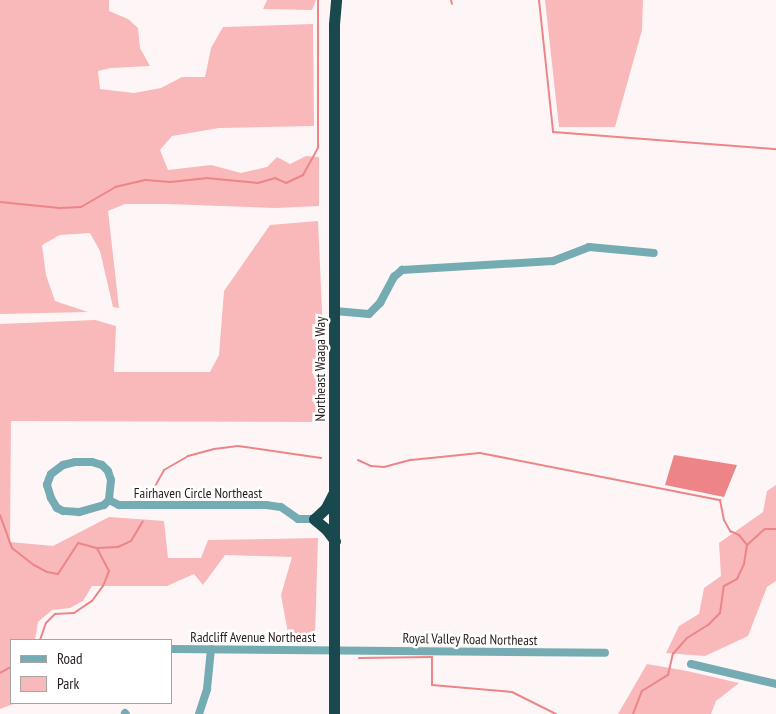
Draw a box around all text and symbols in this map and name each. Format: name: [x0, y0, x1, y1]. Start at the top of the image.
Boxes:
street label: Northeast Waaga Way: [312, 316, 328, 422]
street label: Fairhaven Circle Northeast: [134, 485, 262, 501]
street label: Radcliff Avenue Northeast: [190, 629, 316, 645]
street label: Royal Valley Road Northeast: [402, 629, 538, 649]
legend: [10, 639, 172, 704]
text: Road: [57, 649, 83, 668]
text: Park: [57, 674, 79, 693]

